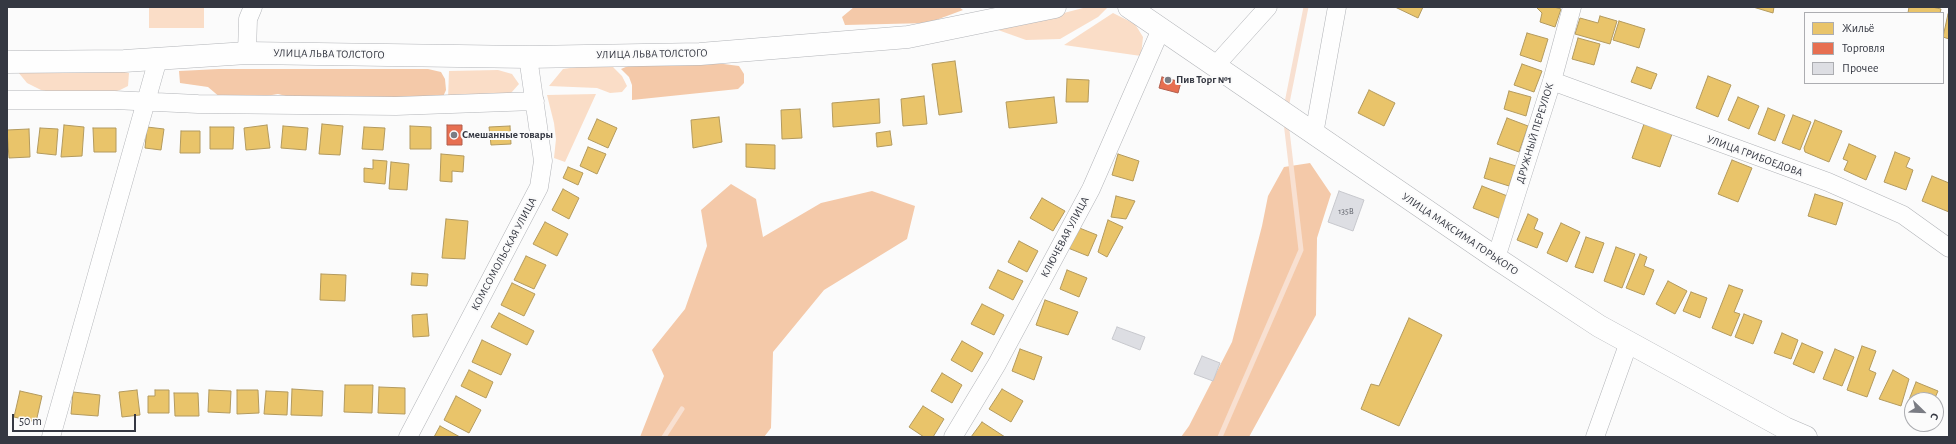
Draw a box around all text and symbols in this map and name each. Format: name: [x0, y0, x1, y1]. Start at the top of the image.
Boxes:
legend: [1804, 12, 1944, 84]
text: Жильё: [1842, 22, 1874, 34]
text: Торговля: [1842, 42, 1885, 54]
street label: УЛИЦА ЛЬВА ТОЛСТОГО: [273, 46, 385, 62]
street label: УЛИЦА ЛЬВА ТОЛСТОГО: [596, 46, 708, 62]
text: Прочее: [1842, 62, 1878, 74]
place label: Пив Торг №1: [1176, 73, 1232, 87]
marker: Пив Торг №1: [1163, 75, 1173, 85]
street label: ДРУЖНЫЙ ПЕРЕУЛОК: [1513, 81, 1557, 185]
place label: Смешанные товары: [462, 128, 553, 142]
marker: Смешанные товары: [449, 130, 459, 140]
street label: УЛИЦА ГРИБОЕДОВА: [1705, 132, 1805, 180]
street label: УЛИЦА МАКСИМА ГОРЬКОГО: [1399, 190, 1521, 278]
street label: КЛЮЧЕВАЯ УЛИЦА: [1038, 194, 1092, 280]
street label: КОМСОМОЛЬСКАЯ УЛИЦА: [469, 195, 539, 313]
house number: 135В: [1338, 206, 1354, 216]
north arrow: [1904, 392, 1944, 432]
scale bar: [14, 406, 138, 432]
text: С: [1928, 412, 1941, 421]
text: 50 m: [19, 415, 42, 427]

